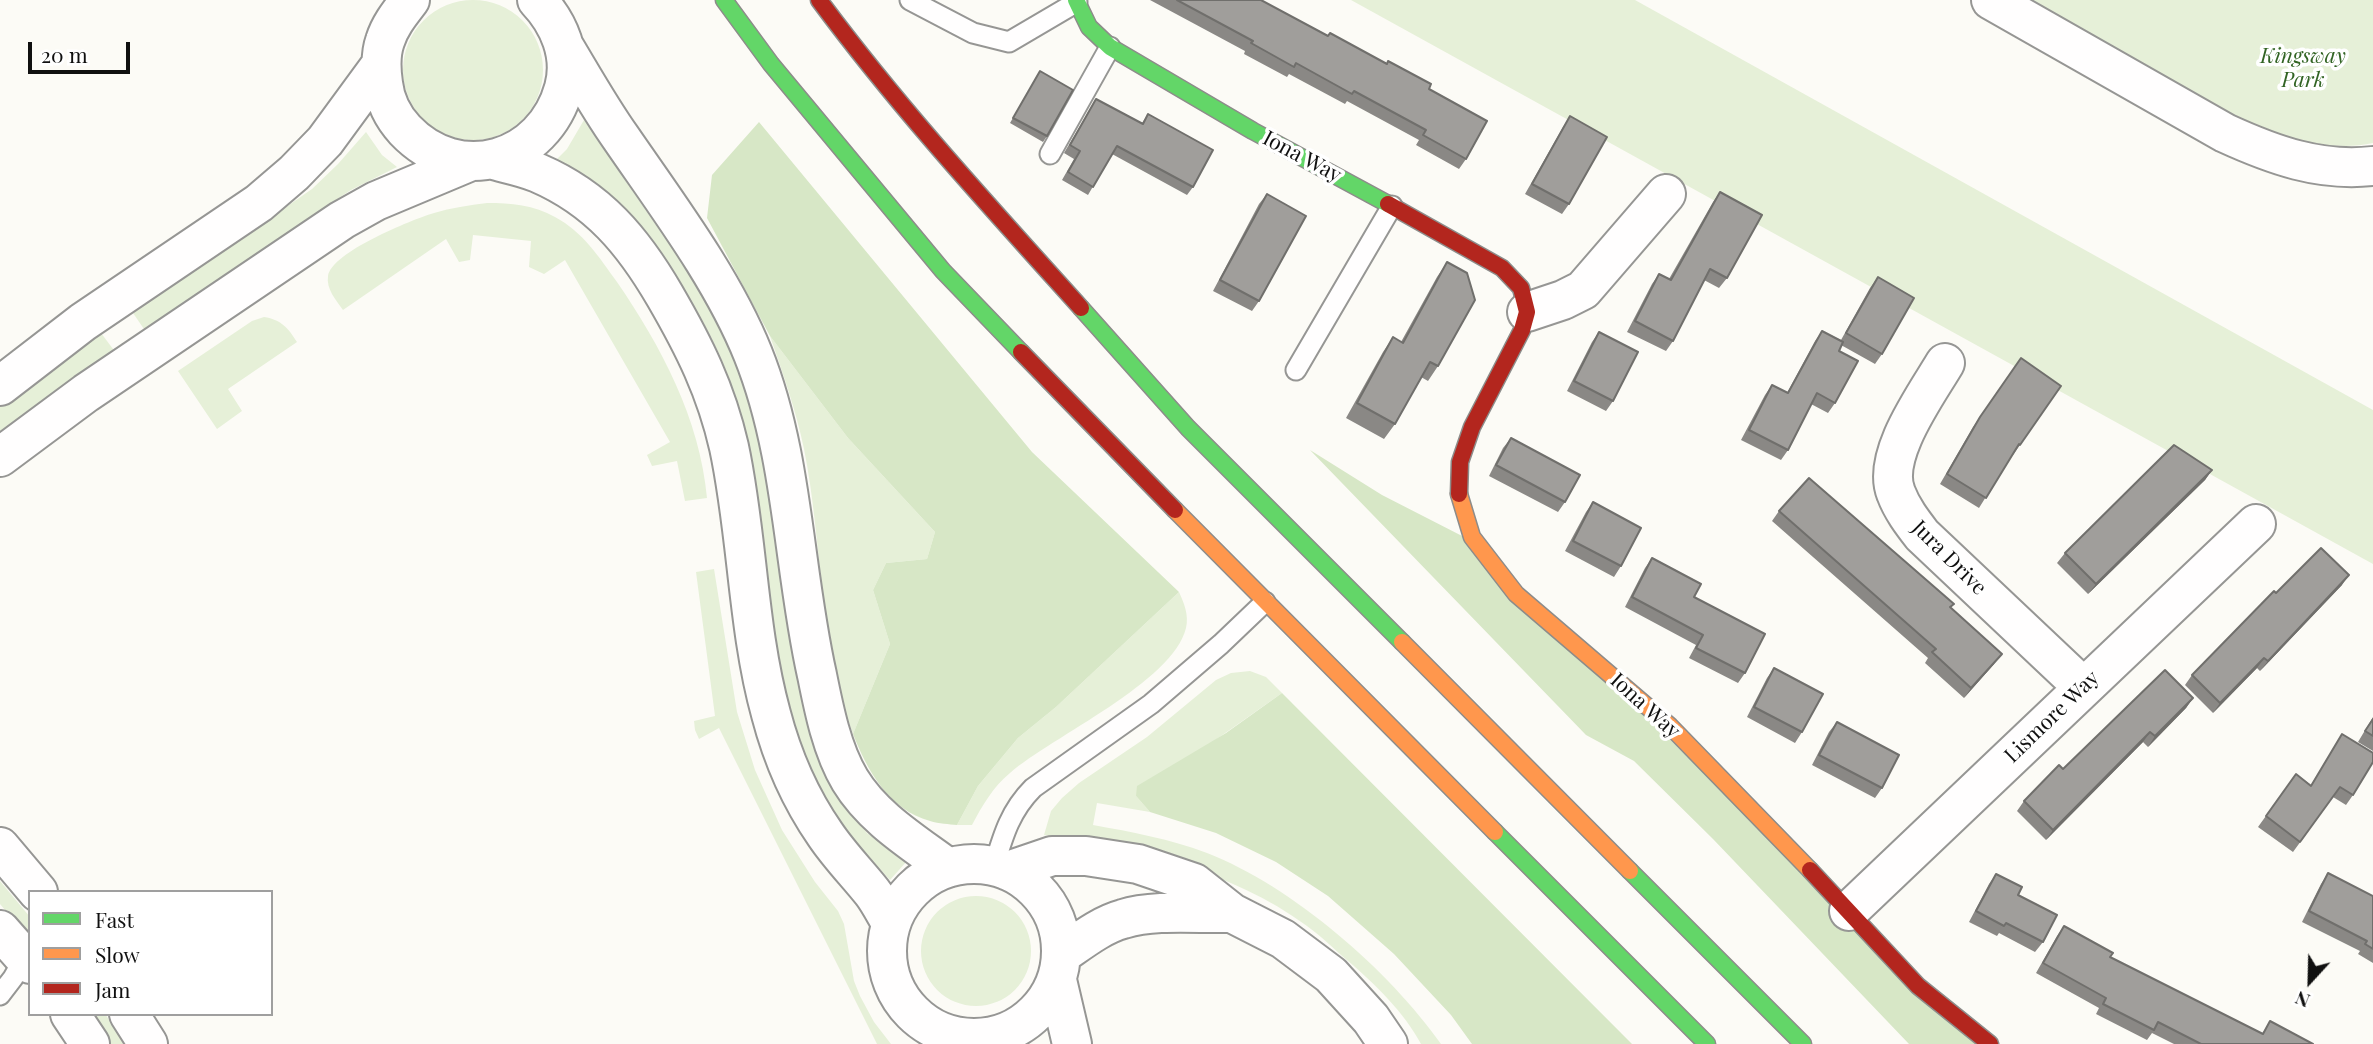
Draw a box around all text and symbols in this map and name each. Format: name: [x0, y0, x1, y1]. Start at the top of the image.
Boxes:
scale bar: [32, 28, 133, 72]
text: 20 m: [41, 40, 88, 68]
park label: Kingsway Park: [2260, 43, 2346, 93]
street label: Iona Way: [1258, 126, 1346, 188]
street label: Jura Drive: [1906, 515, 1992, 601]
street label: Lismore Way: [1999, 666, 2105, 768]
street label: Iona Way: [1605, 668, 1685, 744]
legend: [28, 890, 273, 1016]
text: Fast: [95, 905, 134, 933]
text: Slow: [95, 940, 140, 968]
north arrow: [2275, 946, 2345, 1016]
text: Jam: [95, 975, 131, 1003]
text: N: [2291, 986, 2313, 1015]

